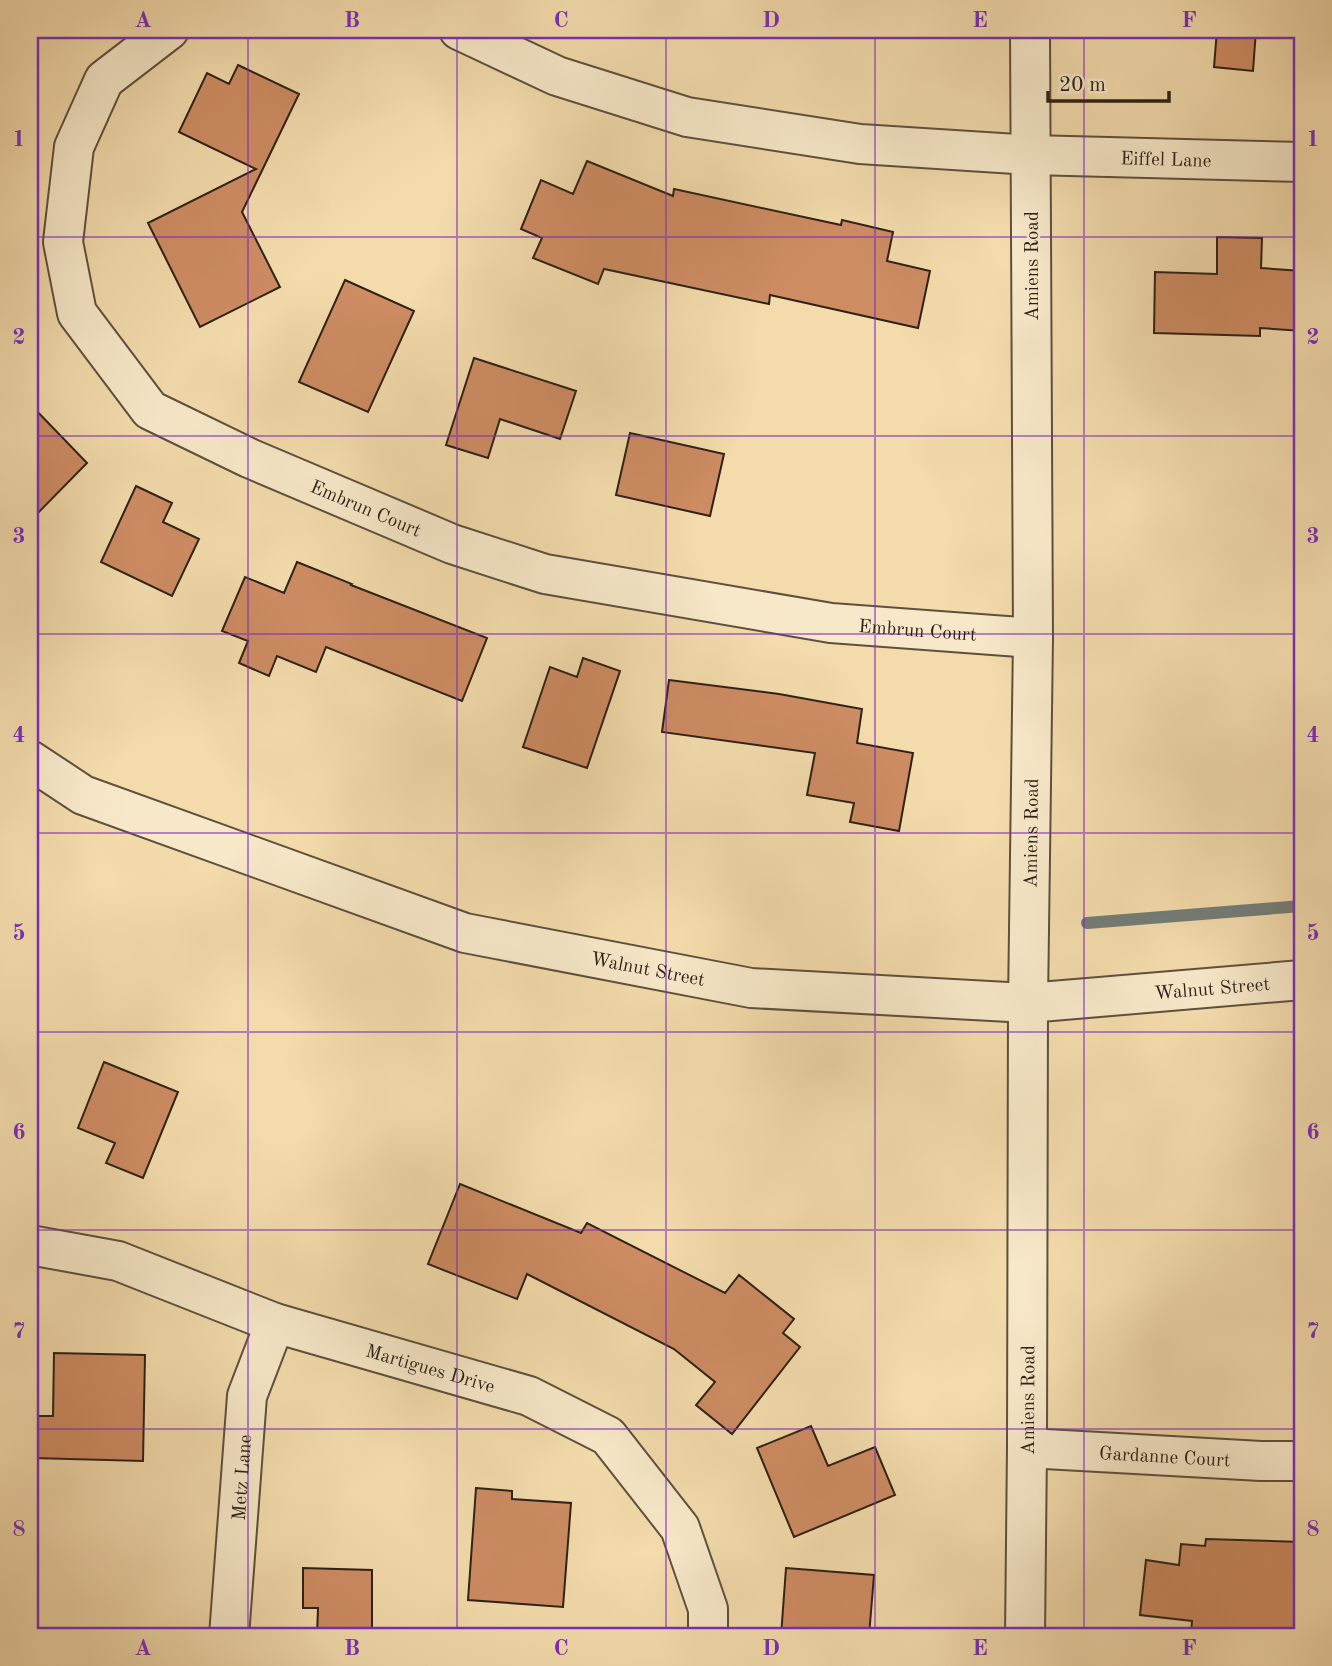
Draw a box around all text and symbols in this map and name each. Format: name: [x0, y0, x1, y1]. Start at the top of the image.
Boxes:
text: A: [134, 9, 152, 32]
text: B: [344, 9, 360, 32]
text: C: [553, 9, 569, 32]
text: D: [762, 9, 780, 32]
text: E: [972, 9, 988, 32]
text: F: [1181, 9, 1197, 32]
scale bar: [1048, 60, 1169, 104]
text: 20 m: [1059, 75, 1106, 96]
text: 1: [12, 128, 26, 151]
text: 1: [1306, 128, 1320, 151]
street label: Eiffel Lane: [1120, 150, 1212, 172]
street label: Amiens Road: [1024, 211, 1043, 321]
text: 2: [12, 326, 26, 349]
text: 2: [1306, 326, 1320, 349]
street label: Embrun Court: [307, 478, 423, 542]
text: 3: [12, 525, 26, 548]
text: 3: [1306, 525, 1320, 548]
street label: Embrun Court: [858, 618, 977, 646]
text: 4: [12, 724, 26, 747]
text: 4: [1306, 724, 1320, 747]
street label: Amiens Road: [1023, 778, 1043, 888]
text: 5: [12, 922, 26, 945]
text: 5: [1306, 922, 1320, 945]
street label: Walnut Street: [589, 950, 706, 991]
street label: Walnut Street: [1154, 976, 1271, 1004]
text: 6: [12, 1121, 26, 1144]
text: 6: [1306, 1121, 1320, 1144]
text: 7: [12, 1320, 26, 1343]
text: 7: [1306, 1320, 1320, 1343]
street label: Martigues Drive: [363, 1343, 496, 1398]
street label: Amiens Road: [1020, 1345, 1039, 1455]
street label: Metz Lane: [231, 1434, 256, 1521]
street label: Gardanne Court: [1098, 1445, 1231, 1471]
text: 8: [12, 1518, 26, 1541]
text: 8: [1306, 1518, 1320, 1541]
text: A: [134, 1637, 152, 1660]
text: B: [344, 1637, 360, 1660]
text: C: [553, 1637, 569, 1660]
text: D: [762, 1637, 780, 1660]
text: E: [972, 1637, 988, 1660]
text: F: [1181, 1637, 1197, 1660]

